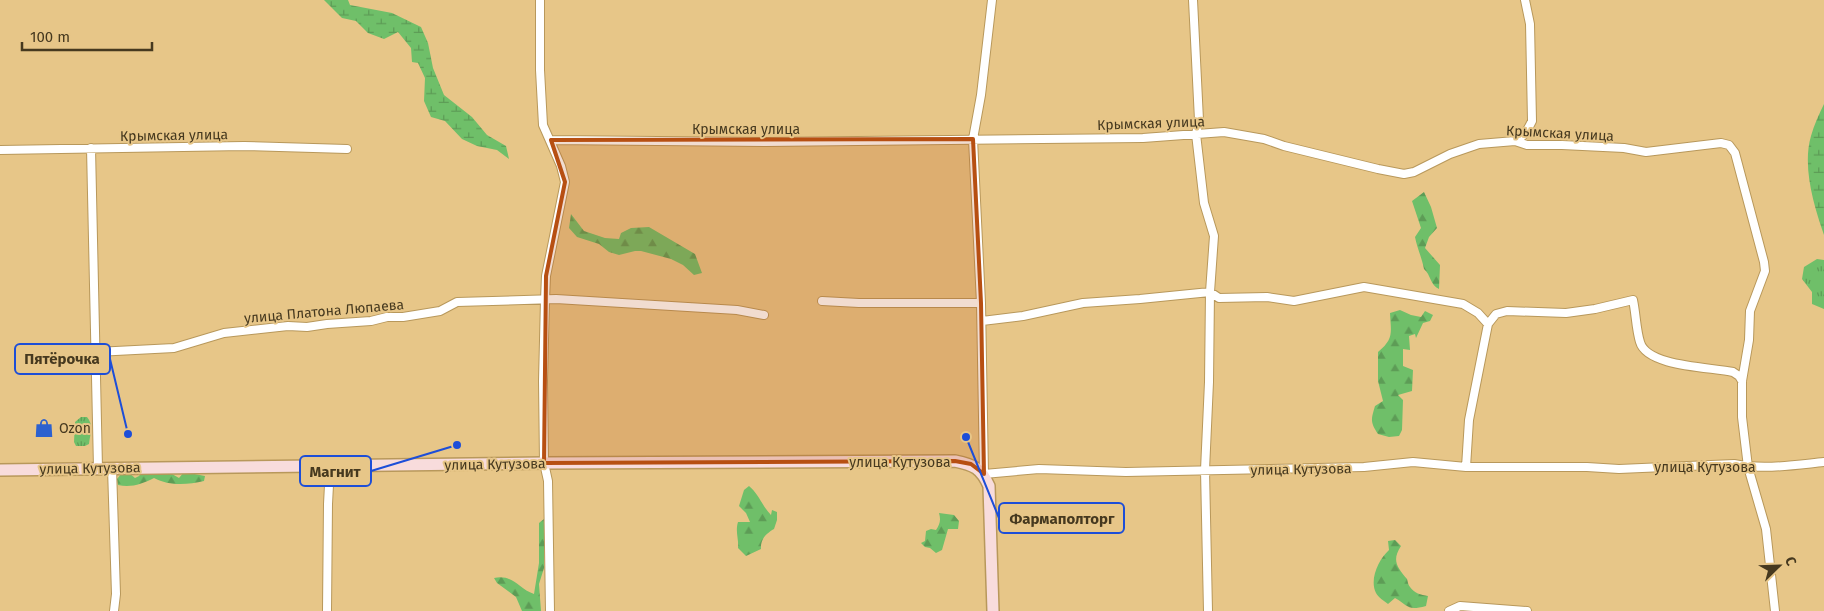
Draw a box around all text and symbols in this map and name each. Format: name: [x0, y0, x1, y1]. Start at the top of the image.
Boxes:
scale bar: [22, 20, 152, 52]
text: 100 m: [30, 28, 70, 46]
street label: Крымская улица: [1097, 113, 1205, 134]
street label: Крымская улица: [692, 121, 800, 138]
street label: Крымская улица: [1506, 122, 1614, 145]
street label: Крымская улица: [120, 126, 228, 145]
street label: улица Платона Люпаева: [243, 296, 405, 327]
callout: Пятёрочка: [15, 344, 110, 374]
text: Пятёрочка: [24, 350, 100, 368]
shop icon: Ozon: [33, 417, 55, 439]
place label: Ozon: [59, 420, 91, 437]
street label: улица Кутузова: [849, 454, 951, 471]
street label: улица Кутузова: [444, 455, 546, 474]
callout: Магнит: [300, 456, 371, 486]
street label: улица Кутузова: [39, 459, 141, 478]
street label: улица Кутузова: [1654, 459, 1756, 476]
street label: улица Кутузова: [1250, 460, 1352, 479]
text: Магнит: [309, 463, 362, 481]
callout: Фармаполторг: [999, 503, 1124, 533]
text: Фармаполторг: [1010, 510, 1115, 528]
north arrow: [1754, 541, 1804, 591]
text: С: [1781, 554, 1800, 568]

